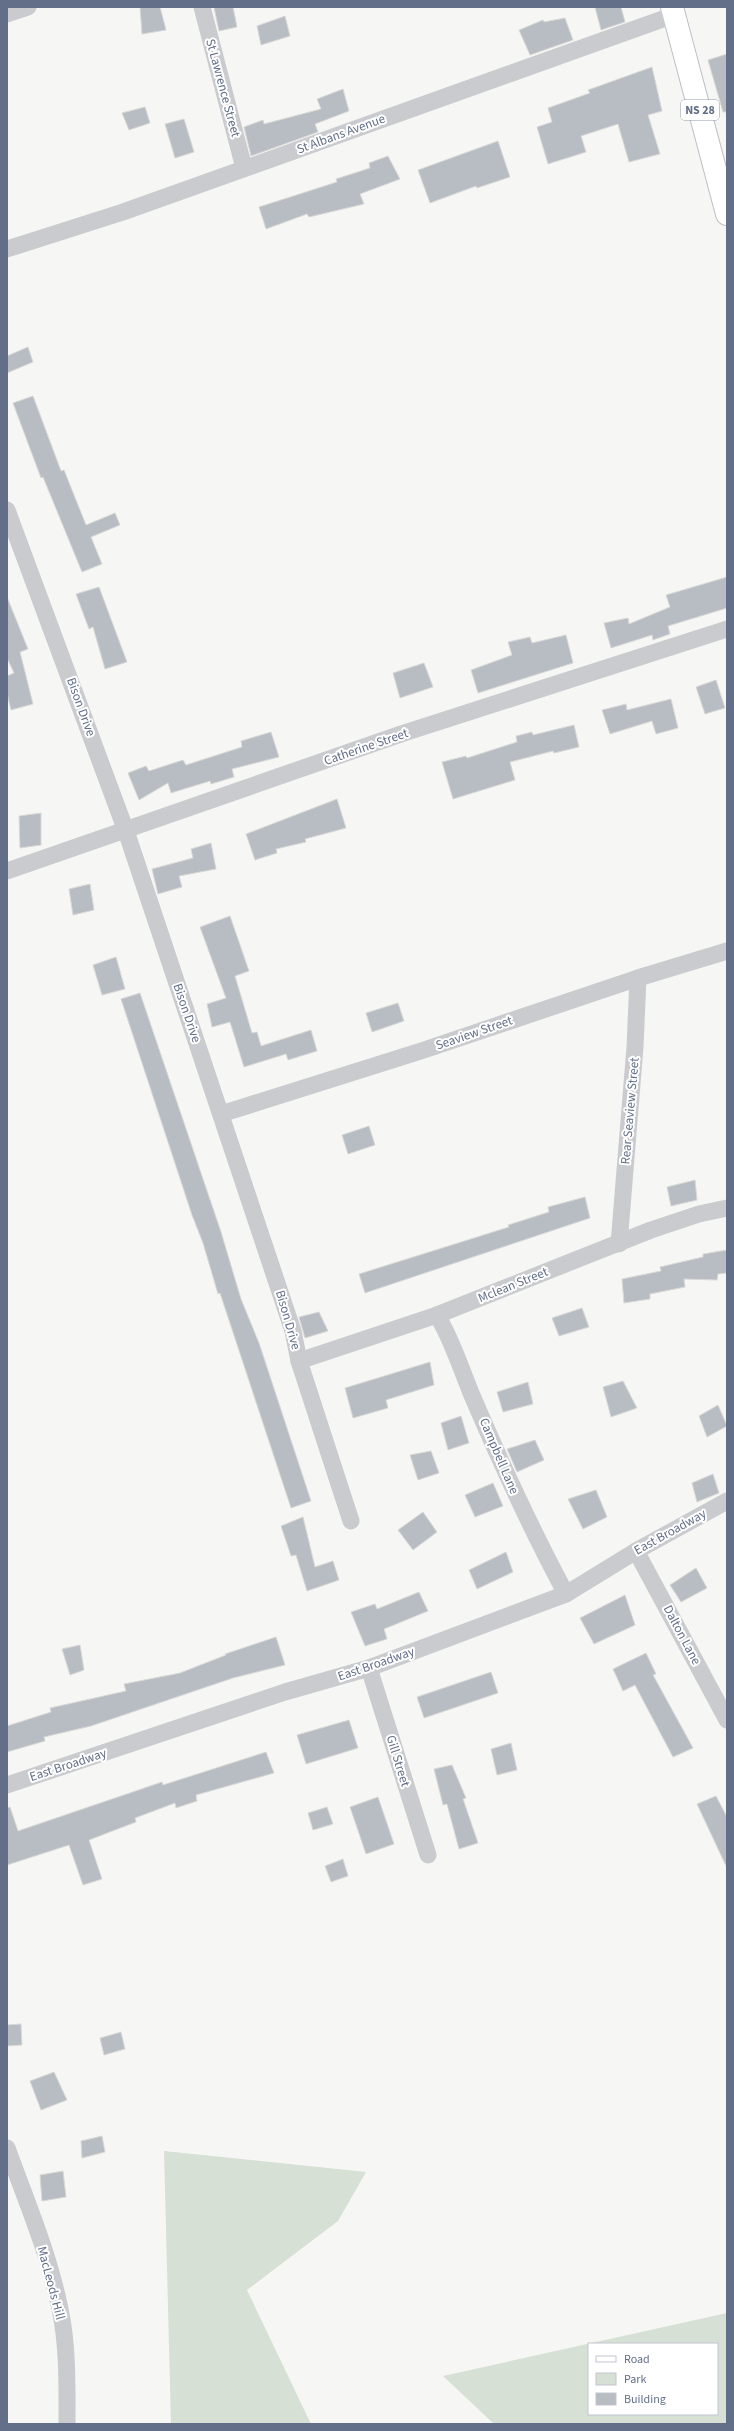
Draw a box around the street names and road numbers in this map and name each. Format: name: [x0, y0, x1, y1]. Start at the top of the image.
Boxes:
street label: St Lawrence Street: [201, 37, 245, 140]
road number: NS 28: [681, 100, 719, 120]
street label: St Albans Avenue: [294, 110, 388, 158]
street label: Bison Drive: [62, 675, 100, 739]
street label: Catherine Street: [321, 724, 411, 770]
street label: Bison Drive: [169, 981, 205, 1045]
street label: Seaview Street: [433, 1011, 515, 1055]
street label: Rear Seaview Street: [616, 1056, 644, 1165]
street label: Mclean Street: [475, 1263, 551, 1307]
street label: Bison Drive: [271, 1288, 305, 1352]
street label: Campbell Lane: [475, 1415, 523, 1497]
street label: East Broadway: [631, 1505, 709, 1559]
street label: Dalton Lane: [659, 1602, 705, 1668]
street label: East Broadway: [335, 1642, 417, 1686]
street label: Gill Street: [382, 1733, 415, 1790]
street label: East Broadway: [27, 1744, 109, 1786]
street label: MacLeods Hill: [33, 2244, 69, 2322]

